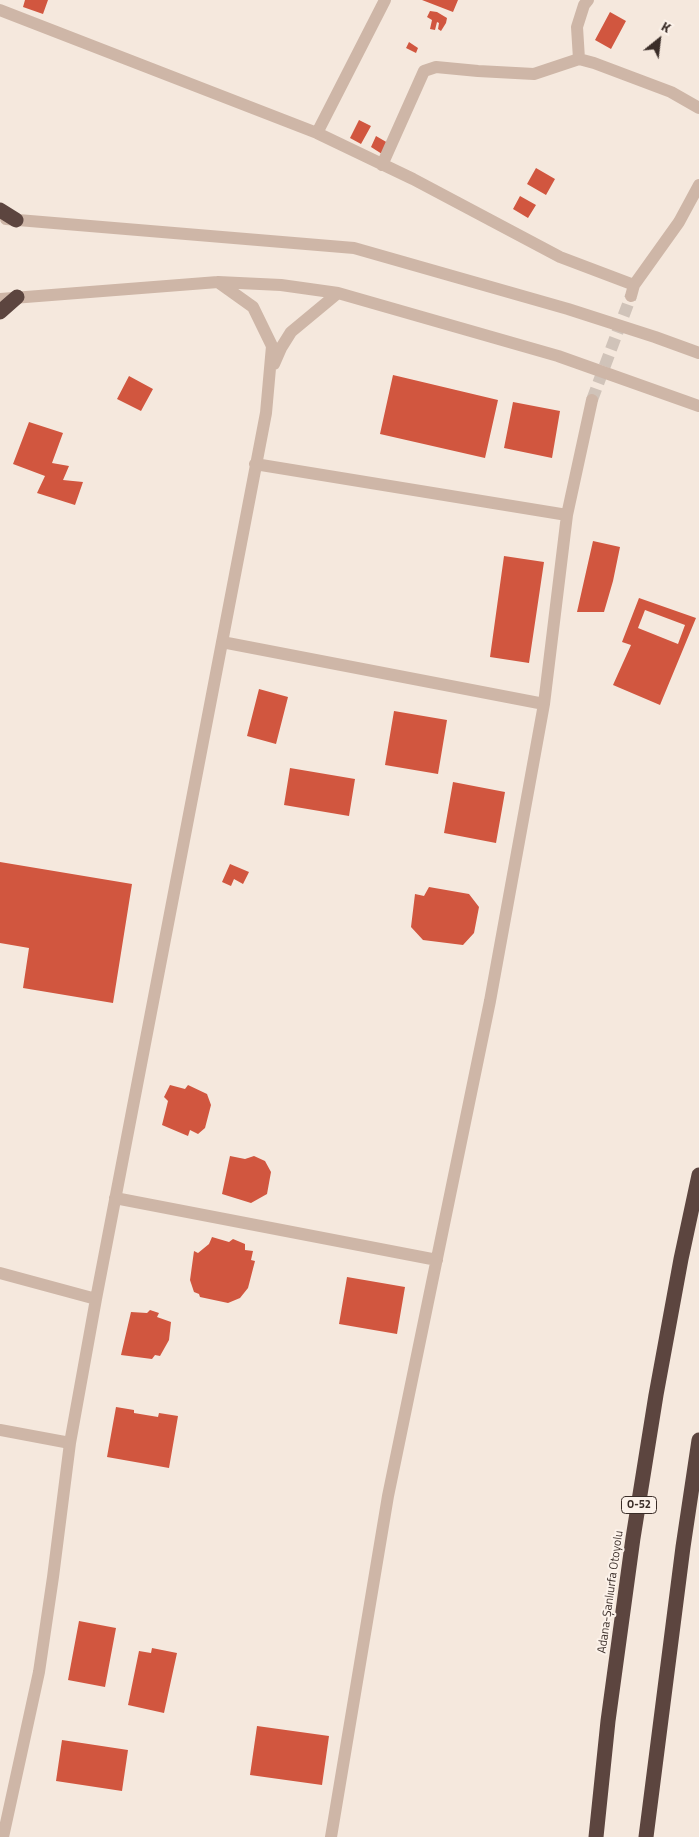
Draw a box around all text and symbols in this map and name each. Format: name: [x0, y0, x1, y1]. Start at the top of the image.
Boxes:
north arrow: [634, 15, 684, 65]
text: K: [658, 15, 675, 38]
road number: O-52: [622, 1496, 656, 1514]
street label: Adana-Şanlıurfa Otoyolu: [595, 1530, 627, 1654]

